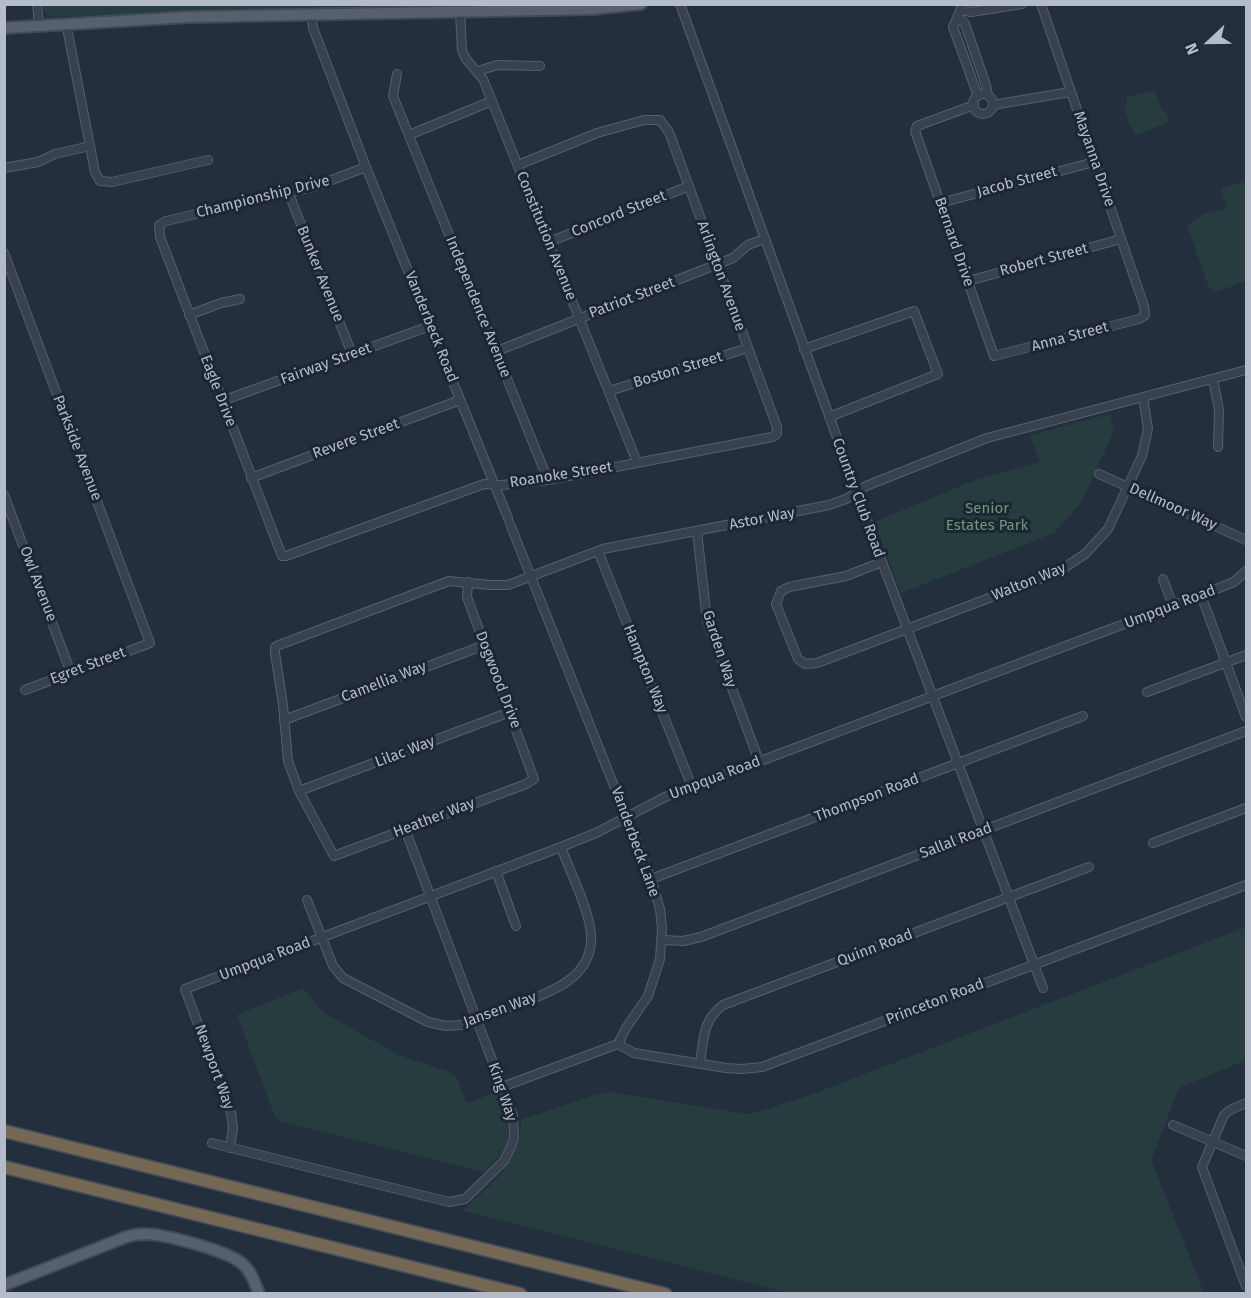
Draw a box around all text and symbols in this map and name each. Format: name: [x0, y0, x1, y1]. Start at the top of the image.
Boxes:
north arrow: [1179, 12, 1239, 72]
text: N: [1181, 40, 1203, 57]
street label: Mayanna Drive: [1069, 109, 1119, 209]
street label: Jacob Street: [975, 163, 1059, 201]
street label: Constitution Avenue: [512, 169, 580, 303]
street label: Championship Drive: [194, 172, 332, 222]
street label: Concord Street: [569, 187, 669, 241]
street label: Bernard Drive: [930, 195, 978, 289]
street label: Arlington Avenue: [693, 218, 749, 334]
street label: Bunker Avenue: [293, 223, 347, 325]
street label: Independence Avenue: [441, 234, 515, 380]
street label: Robert Street: [998, 240, 1090, 280]
street label: Vanderbeck Road: [401, 269, 461, 385]
street label: Patriot Street: [587, 273, 677, 323]
street label: Anna Street: [1030, 318, 1110, 356]
street label: Fairway Street: [278, 339, 374, 389]
street label: Boston Street: [631, 348, 725, 392]
street label: Eagle Drive: [196, 353, 240, 429]
street label: Parkside Avenue: [49, 393, 105, 503]
street label: Revere Street: [310, 415, 402, 463]
street label: Country Club Road: [828, 436, 888, 560]
street label: Roanoke Street: [508, 458, 614, 492]
street label: Dellmoor Way: [1126, 480, 1220, 534]
park label: Senior Estates Park: [946, 500, 1028, 535]
street label: Astor Way: [728, 504, 796, 534]
street label: Owl Avenue: [15, 544, 61, 624]
street label: Walton Way: [989, 559, 1069, 605]
street label: Umpqua Road: [1122, 581, 1218, 633]
street label: Garden Way: [698, 608, 740, 690]
street label: Hampton Way: [619, 622, 671, 716]
street label: Dogwood Drive: [471, 629, 525, 731]
street label: Egret Street: [48, 643, 128, 689]
street label: Camellia Way: [339, 657, 429, 707]
street label: Lilac Way: [373, 732, 437, 772]
street label: Umpqua Road: [667, 752, 763, 804]
street label: Thompson Road: [812, 770, 922, 826]
street label: Vanderbeck Lane: [607, 784, 663, 900]
street label: Heather Way: [391, 794, 477, 842]
street label: Sallal Road: [917, 819, 995, 863]
street label: Quinn Road: [835, 925, 915, 971]
street label: Umpqua Road: [217, 933, 313, 985]
street label: Princeton Road: [883, 975, 987, 1029]
street label: Jansen Way: [461, 988, 539, 1032]
street label: Newport Way: [190, 1022, 238, 1112]
street label: King Way: [484, 1060, 520, 1124]

